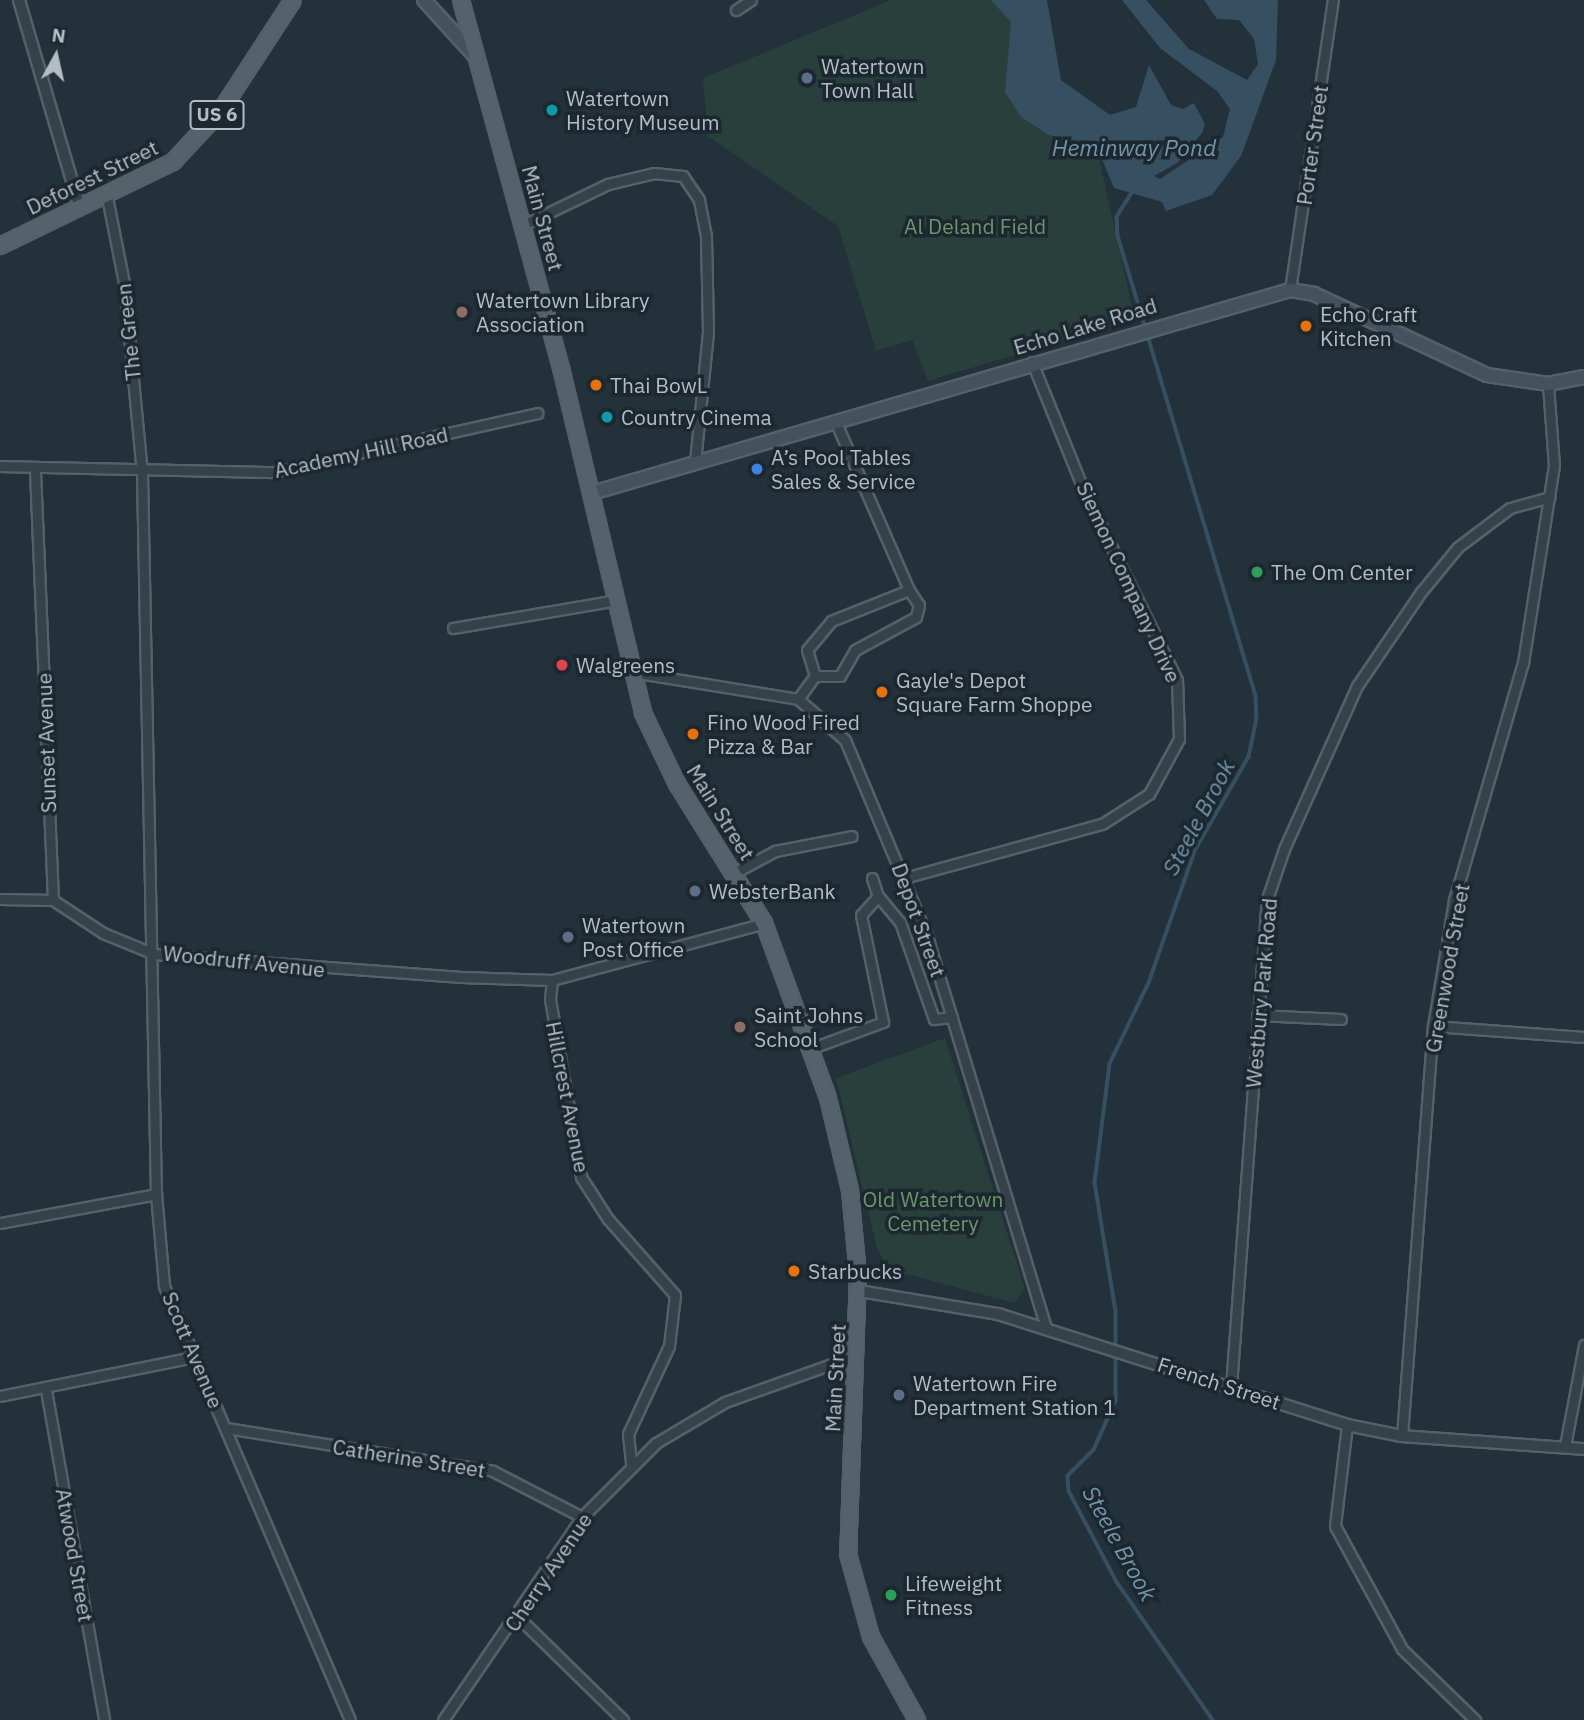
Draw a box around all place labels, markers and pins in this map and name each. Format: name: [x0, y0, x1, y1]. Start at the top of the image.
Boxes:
place label: Watertown Town Hall: [821, 53, 924, 103]
marker: Watertown Town Hall: [799, 70, 815, 86]
place label: Watertown History Museum: [566, 85, 720, 135]
marker: Watertown History Museum: [544, 102, 560, 118]
place label: Watertown Library Association: [476, 287, 649, 337]
place label: Echo Craft Kitchen: [1320, 301, 1417, 351]
marker: Watertown Library Association: [454, 304, 470, 320]
marker: Echo Craft Kitchen: [1298, 318, 1314, 334]
place label: Thai BowL: [610, 372, 707, 398]
marker: Thai BowL: [588, 377, 604, 393]
place label: Country Cinema: [621, 404, 772, 430]
marker: Country Cinema: [599, 409, 615, 425]
place label: A’s Pool Tables Sales & Service: [771, 444, 916, 494]
marker: A’s Pool Tables Sales & Service: [749, 461, 765, 477]
place label: The Om Center: [1271, 559, 1413, 585]
marker: The Om Center: [1249, 564, 1265, 580]
place label: Walgreens: [576, 652, 675, 678]
marker: Walgreens: [554, 657, 570, 673]
place label: Gayle's Depot Square Farm Shoppe: [896, 667, 1092, 717]
marker: Gayle's Depot Square Farm Shoppe: [874, 684, 890, 700]
place label: Fino Wood Fired Pizza & Bar: [707, 709, 860, 759]
marker: Fino Wood Fired Pizza & Bar: [685, 726, 701, 742]
place label: WebsterBank: [709, 878, 836, 904]
marker: WebsterBank: [687, 883, 703, 899]
place label: Watertown Post Office: [582, 912, 685, 962]
marker: Watertown Post Office: [560, 929, 576, 945]
place label: Saint Johns School: [754, 1002, 863, 1052]
marker: Saint Johns School: [732, 1019, 748, 1035]
place label: Starbucks: [808, 1258, 902, 1284]
marker: Starbucks: [786, 1263, 802, 1279]
place label: Watertown Fire Department Station 1: [913, 1370, 1116, 1420]
marker: Watertown Fire Department Station 1: [891, 1387, 907, 1403]
place label: Lifeweight Fitness: [905, 1570, 1002, 1620]
marker: Lifeweight Fitness: [883, 1587, 899, 1603]

